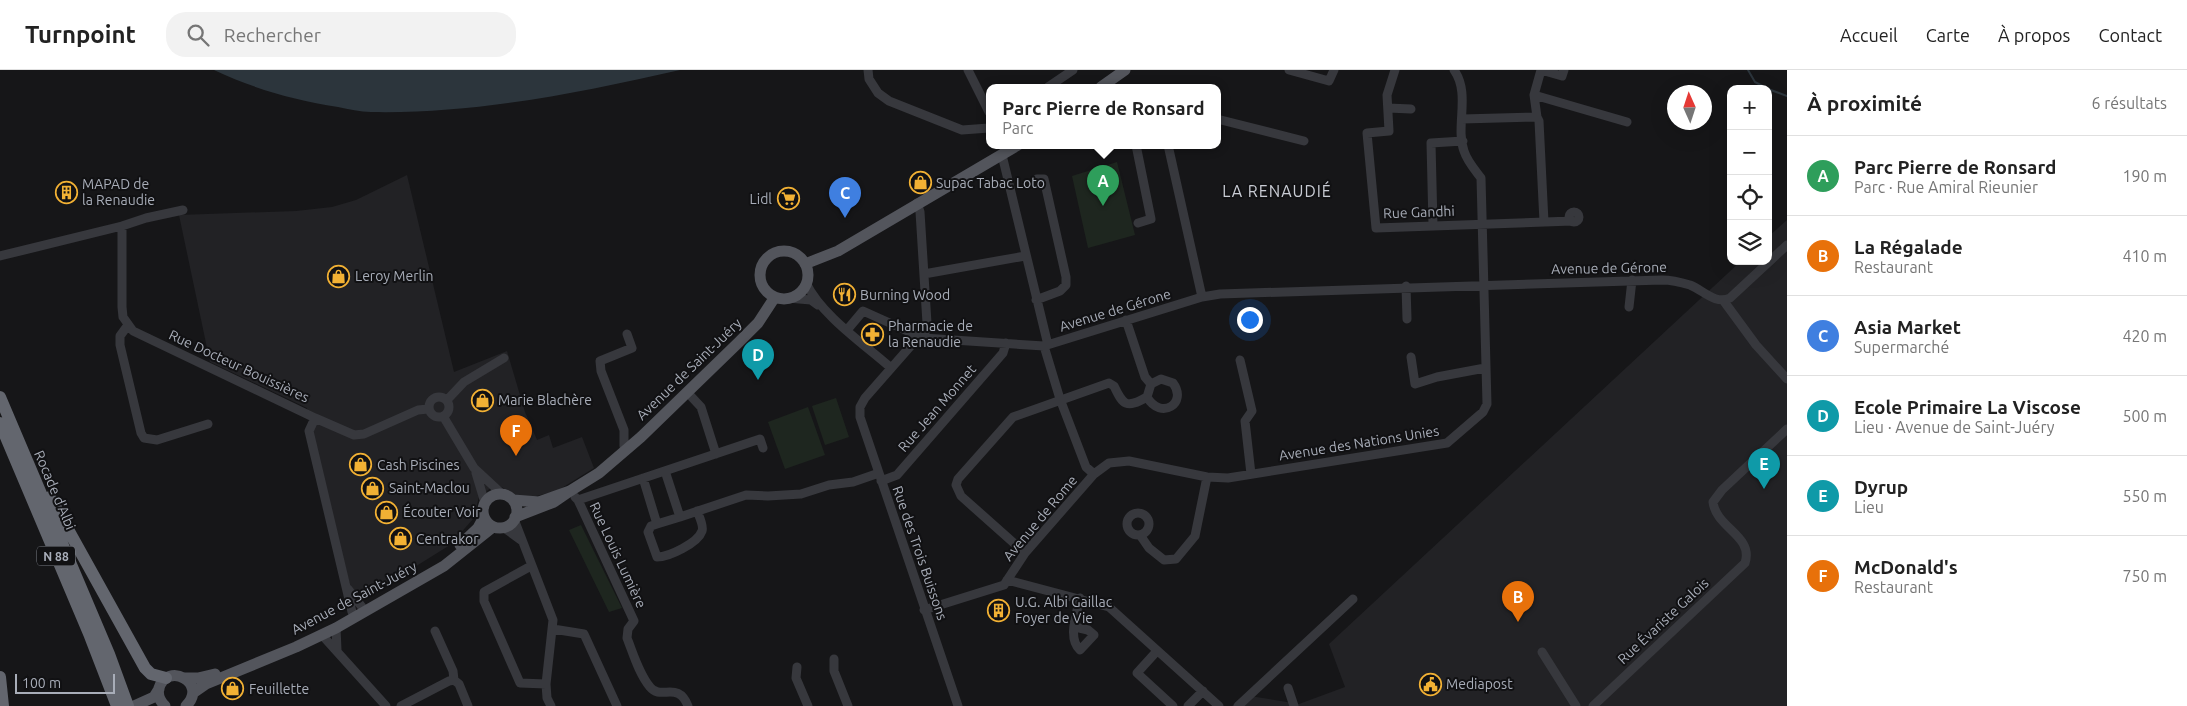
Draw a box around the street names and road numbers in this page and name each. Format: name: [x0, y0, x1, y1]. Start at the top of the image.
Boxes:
street label: Rue Gandhi: [1383, 203, 1455, 221]
street label: Avenue de Gérone: [1551, 259, 1667, 277]
street label: Avenue de Gérone: [1057, 285, 1173, 335]
street label: Avenue de Saint-Juéry: [633, 315, 745, 423]
street label: Rue Docteur Bouissières: [166, 326, 312, 406]
street label: Rue Jean Monnet: [895, 361, 980, 455]
street label: Avenue des Nations Unies: [1278, 422, 1440, 464]
street label: Rocade d'Albi: [31, 448, 79, 532]
street label: Avenue de Rome: [1000, 472, 1080, 564]
street label: Rue des Trois Buissons: [889, 484, 951, 622]
street label: Rue Louis Lumière: [586, 500, 650, 610]
road number: N 88: [37, 546, 75, 566]
street label: Avenue de Saint-Juéry: [289, 558, 419, 638]
street label: Rue Évariste Galois: [1614, 574, 1712, 667]

